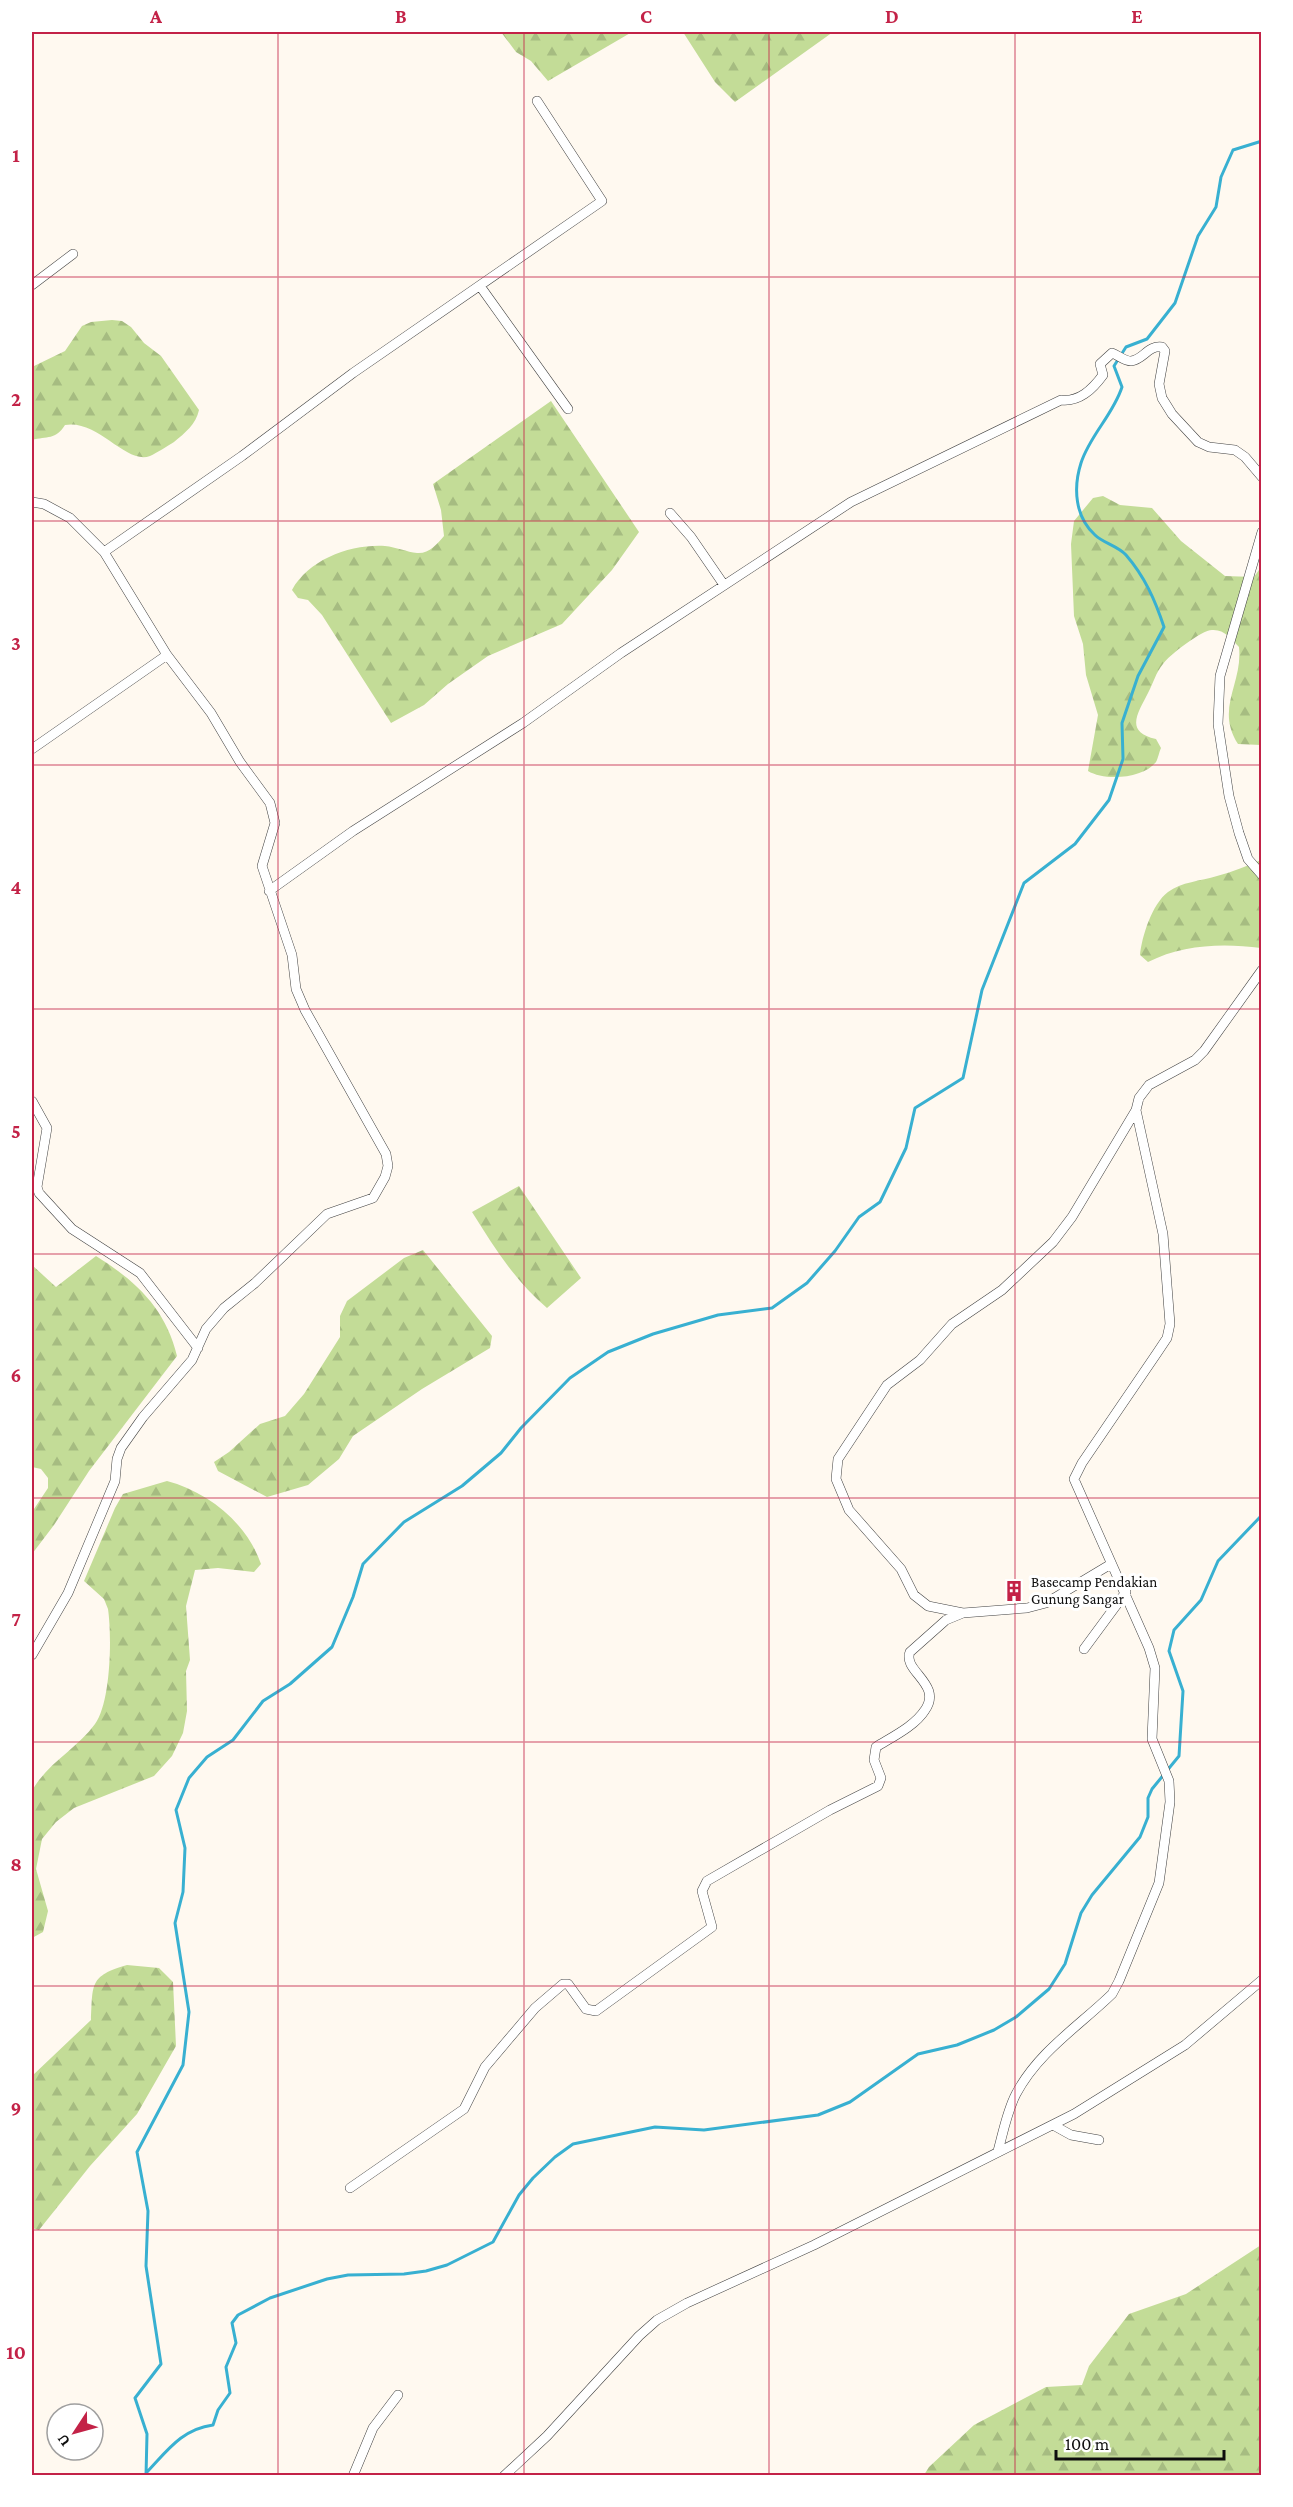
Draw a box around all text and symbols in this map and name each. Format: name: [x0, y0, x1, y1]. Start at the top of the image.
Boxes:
text: A: [149, 5, 163, 27]
text: B: [395, 5, 407, 27]
text: C: [640, 5, 652, 27]
text: D: [885, 5, 899, 27]
text: E: [1131, 5, 1143, 27]
text: 1: [12, 144, 20, 166]
text: 2: [11, 388, 21, 410]
text: 3: [11, 632, 21, 654]
text: 4: [11, 876, 22, 898]
text: 5: [11, 1120, 21, 1142]
text: 6: [11, 1364, 21, 1386]
place label: Basecamp Pendakian Gunung Sangar: [1031, 1574, 1157, 1608]
building icon: Basecamp Pendakian Gunung Sangar: [1002, 1579, 1026, 1603]
text: 7: [11, 1608, 21, 1630]
text: 8: [10, 1853, 22, 1875]
text: 9: [11, 2097, 21, 2119]
text: 10: [6, 2341, 26, 2363]
north arrow: [45, 2402, 105, 2462]
scale bar: [1056, 2423, 1224, 2461]
text: U: [53, 2431, 73, 2450]
text: 100 m: [1065, 2434, 1110, 2454]

